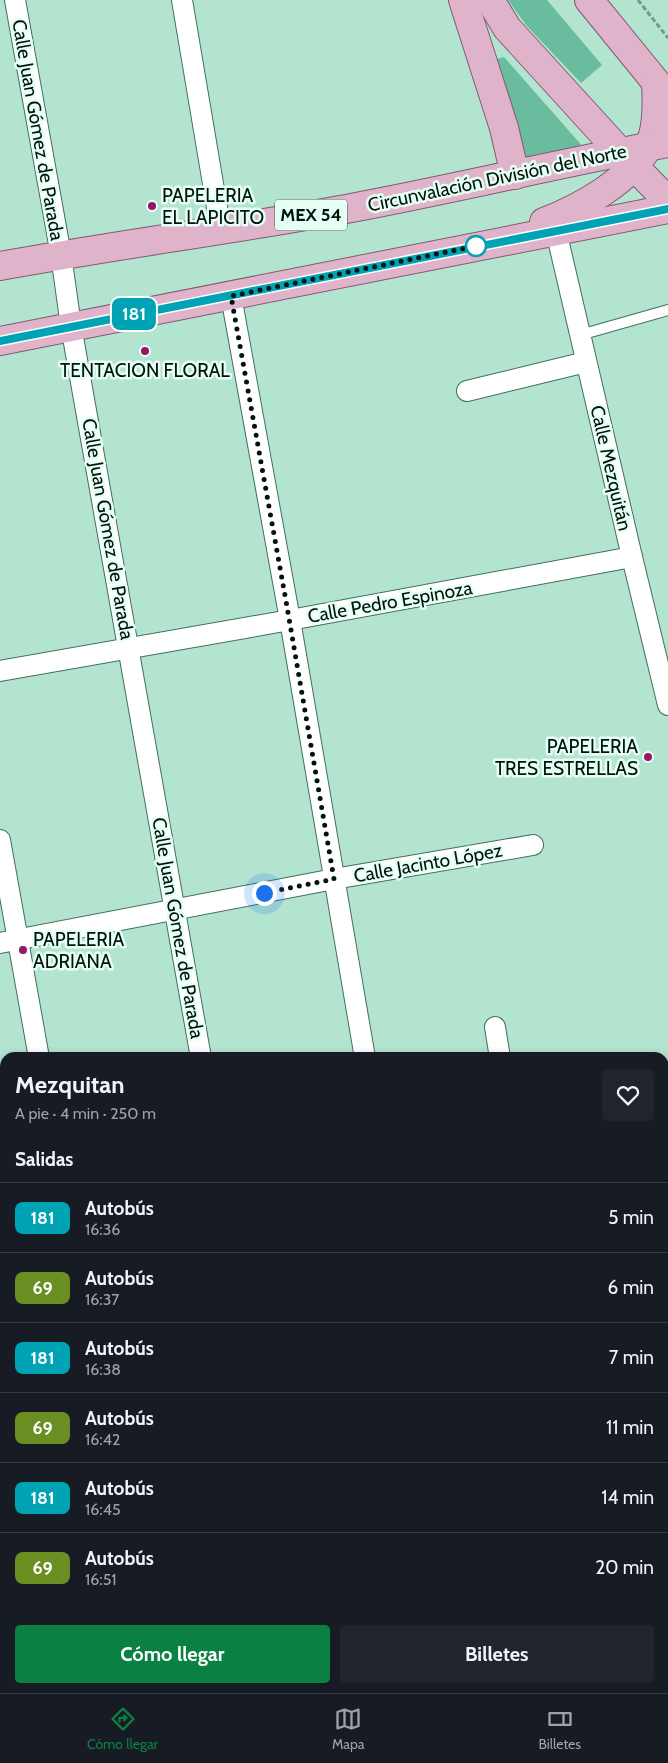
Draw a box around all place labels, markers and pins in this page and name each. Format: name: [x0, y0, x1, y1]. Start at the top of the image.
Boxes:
place label: PAPELERIA EL LAPICITO: [162, 184, 264, 229]
marker: PAPELERIA EL LAPICITO: [146, 200, 158, 212]
unlabelled marker: [465, 235, 487, 257]
marker: TENTACION FLORAL: [139, 345, 151, 357]
place label: TENTACION FLORAL: [60, 359, 230, 382]
place label: PAPELERIA TRES ESTRELLAS: [495, 735, 638, 780]
marker: PAPELERIA TRES ESTRELLAS: [642, 751, 654, 763]
place label: PAPELERIA ADRIANA: [33, 928, 125, 973]
marker: PAPELERIA ADRIANA: [17, 944, 29, 956]

